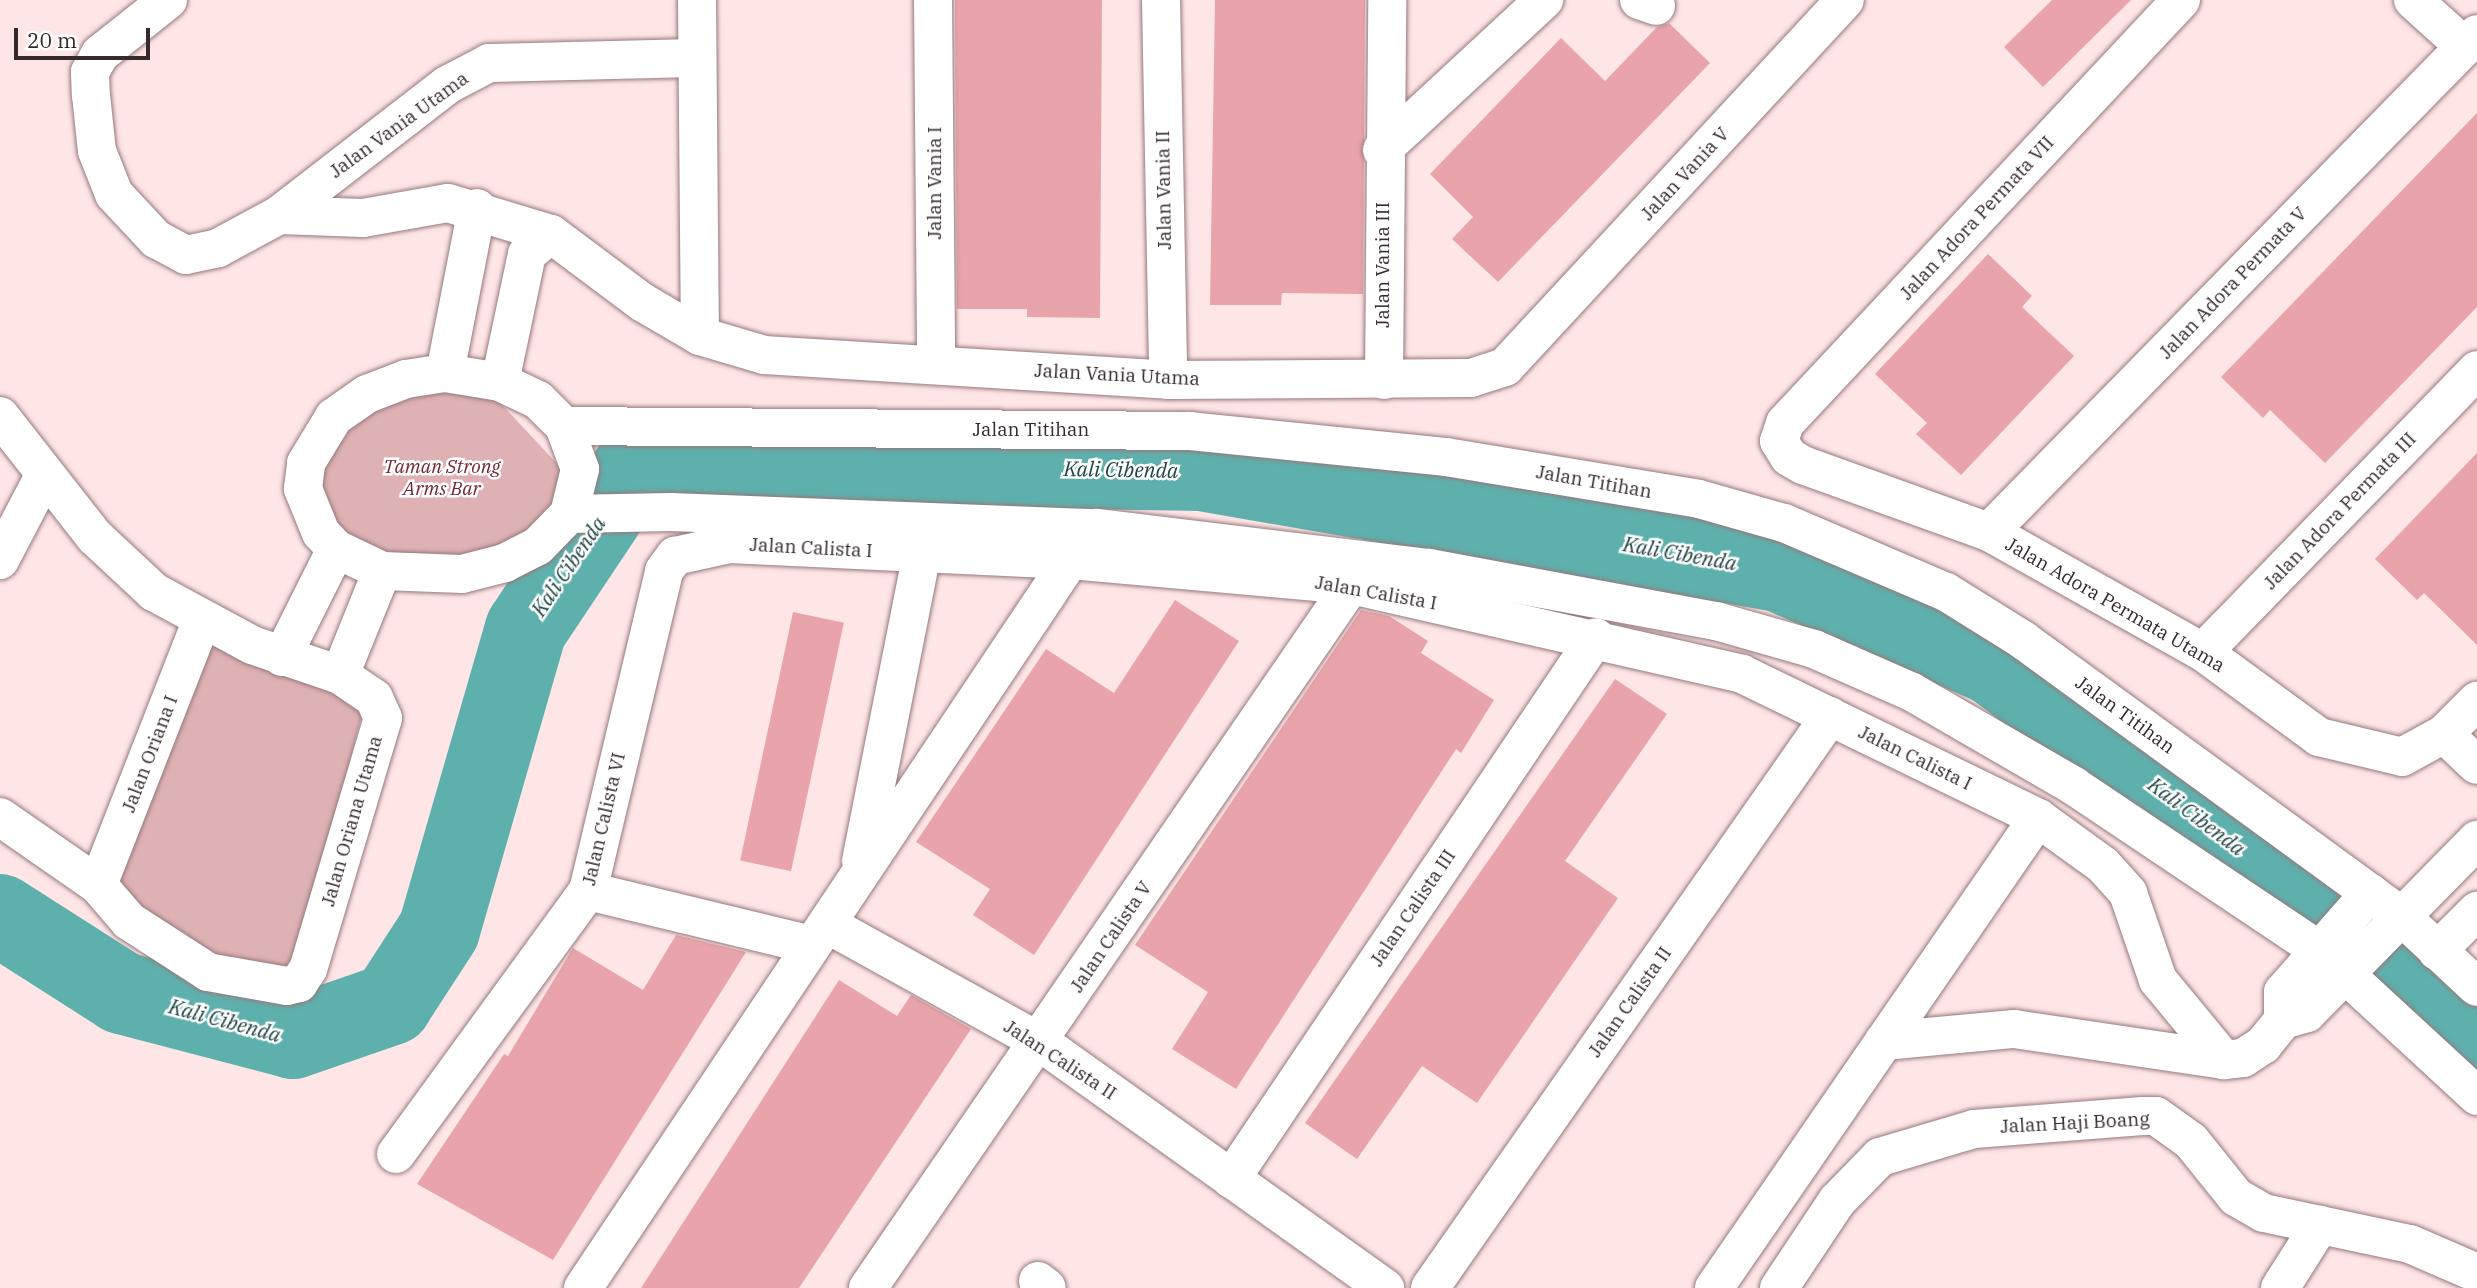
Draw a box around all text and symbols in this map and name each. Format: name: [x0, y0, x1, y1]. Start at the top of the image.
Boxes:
scale bar: [18, 14, 154, 58]
text: 20 m: [27, 26, 77, 54]
street label: Jalan Vania Utama: [325, 67, 473, 183]
street label: Jalan Vania V: [1636, 123, 1734, 225]
street label: Jalan Vania I: [924, 127, 946, 239]
street label: Jalan Vania II: [1152, 130, 1176, 250]
street label: Jalan Adora Permata VII: [1895, 131, 2059, 305]
street label: Jalan Vania III: [1372, 202, 1394, 328]
street label: Jalan Adora Permata V: [2154, 202, 2312, 364]
street label: Jalan Vania Utama: [1034, 359, 1200, 391]
street label: Jalan Titihan: [972, 419, 1090, 441]
street label: Jalan Adora Permata III: [2259, 428, 2421, 594]
water label: Kali Cibenda: [1063, 455, 1179, 483]
park label: Taman Strong Arms Bar: [384, 456, 500, 500]
street label: Jalan Titihan: [1534, 461, 1654, 503]
water label: Kali Cibenda: [525, 511, 611, 621]
water label: Kali Cibenda: [1621, 531, 1739, 575]
street label: Jalan Calista I: [749, 533, 873, 563]
street label: Jalan Adora Permata Utama: [2001, 533, 2229, 677]
street label: Jalan Calista I: [1313, 571, 1439, 615]
street label: Jalan Titihan: [2071, 671, 2179, 759]
street label: Jalan Oriana I: [117, 692, 183, 816]
street label: Jalan Calista I: [1855, 721, 1975, 795]
street label: Jalan Oriana Utama: [317, 733, 387, 909]
street label: Jalan Calista VI: [578, 750, 630, 888]
water label: Kali Cibenda: [2144, 771, 2250, 861]
street label: Jalan Calista III: [1365, 845, 1461, 971]
street label: Jalan Calista V: [1065, 877, 1157, 997]
street label: Jalan Calista II: [1584, 942, 1676, 1062]
water label: Kali Cibenda: [166, 993, 284, 1047]
street label: Jalan Calista II: [999, 1015, 1121, 1105]
street label: Jalan Haji Boang: [2000, 1108, 2150, 1138]

